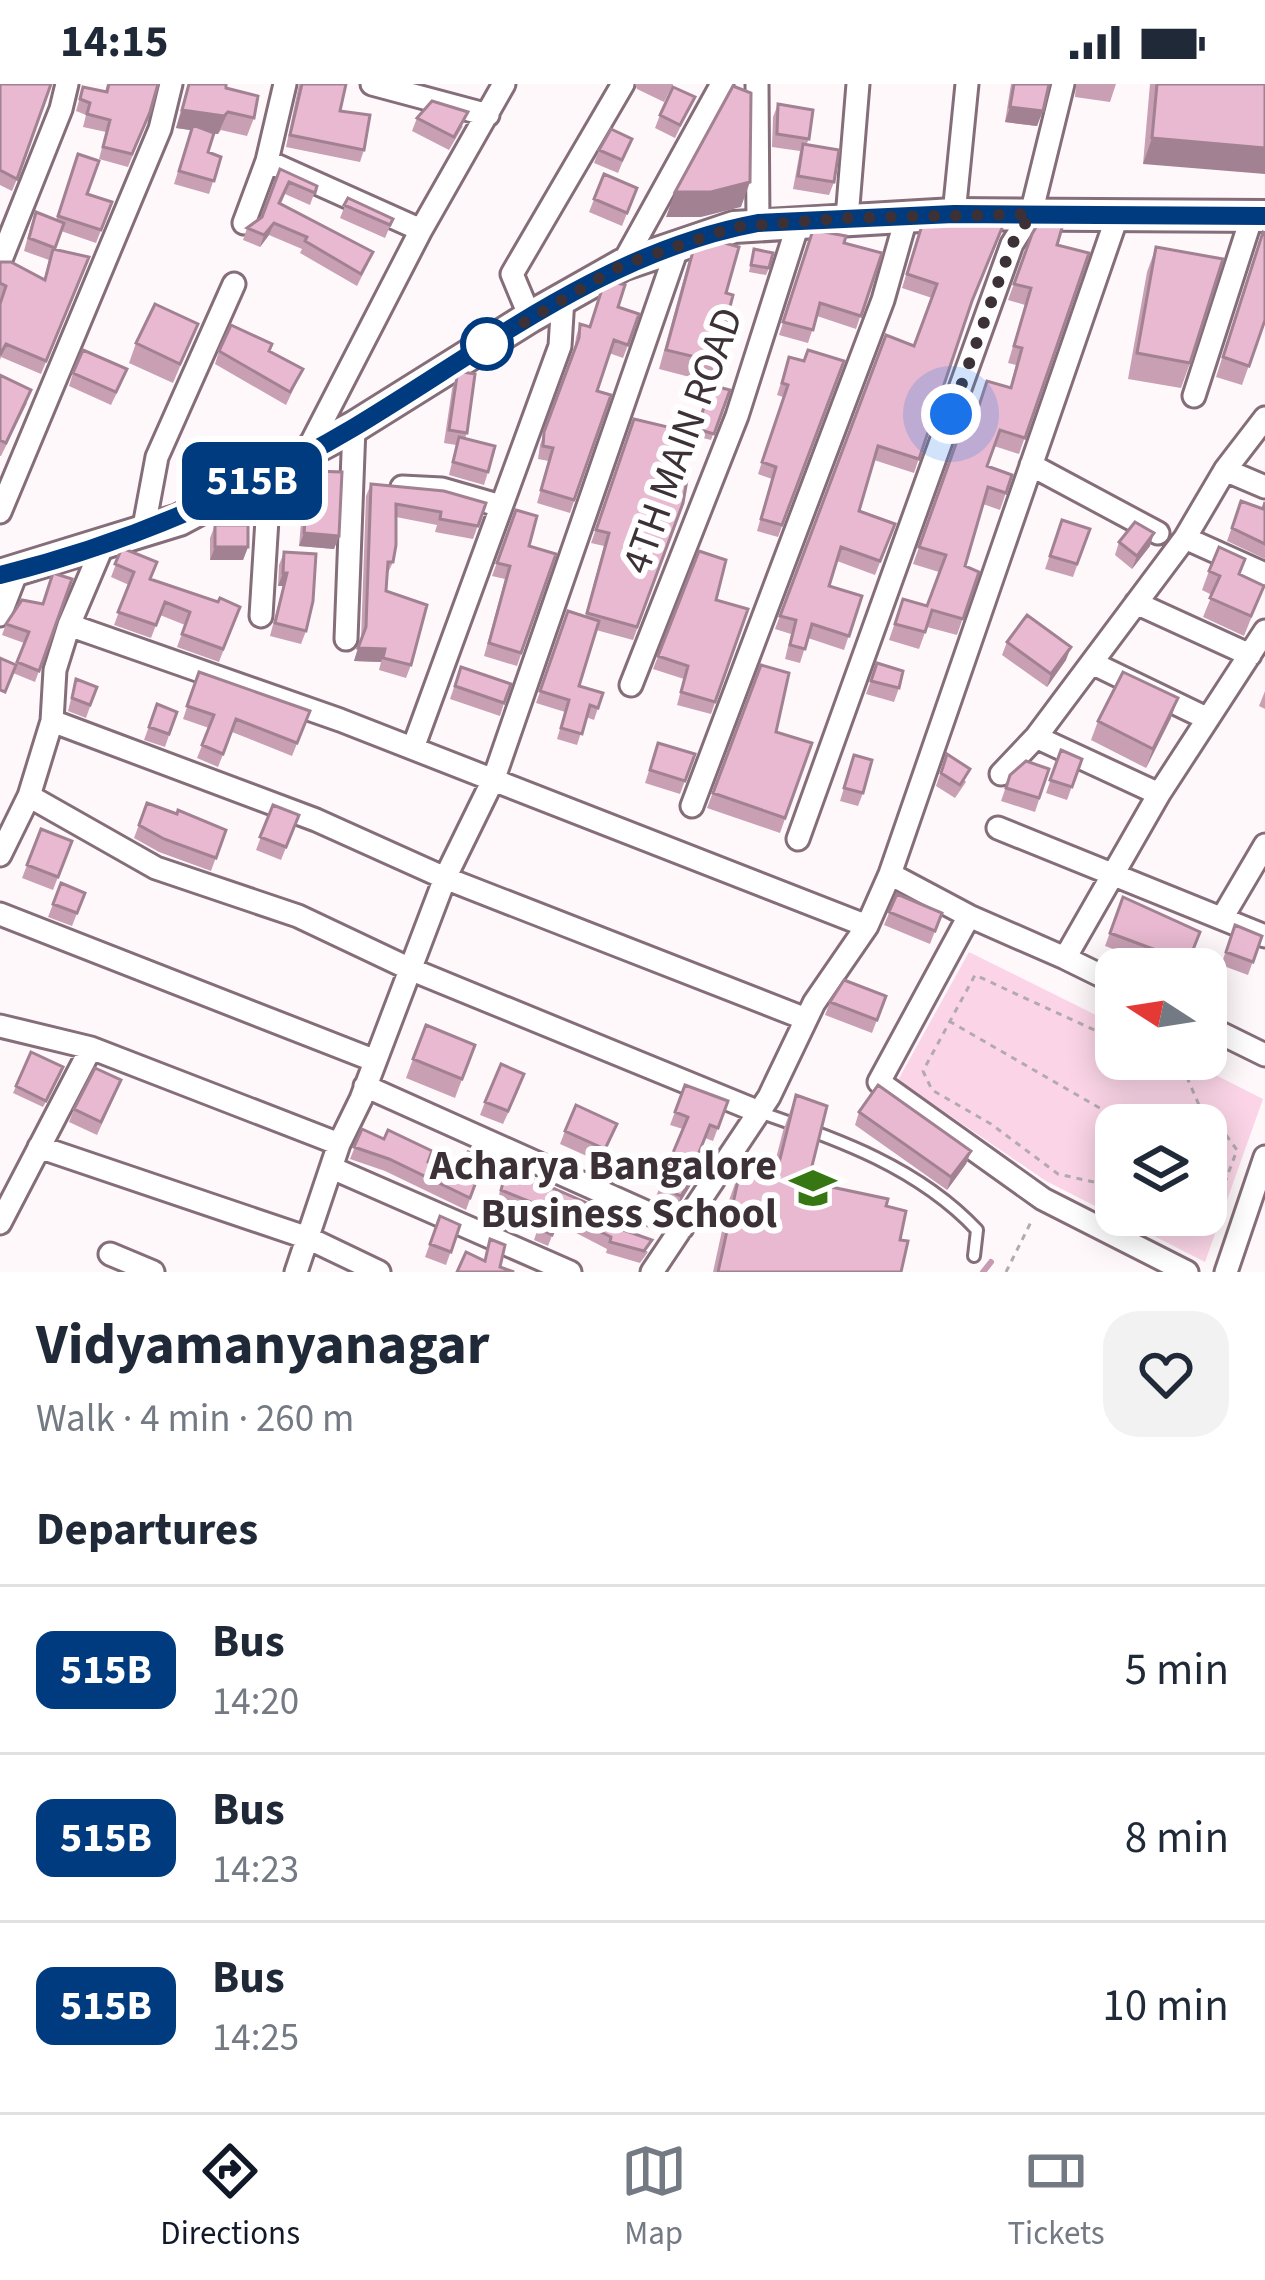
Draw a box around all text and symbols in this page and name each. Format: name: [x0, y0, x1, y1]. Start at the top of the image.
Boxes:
text: 14:15: [60, 10, 169, 74]
street label: 4TH MAIN ROAD: [607, 299, 759, 582]
unlabelled marker: [462, 319, 512, 369]
your location: [921, 384, 981, 444]
line badge: 515B: [168, 442, 336, 520]
text: 515B: [206, 451, 298, 511]
north arrow: [1095, 948, 1227, 1080]
map controls: [1095, 948, 1227, 1236]
button: layers: [1095, 1104, 1227, 1236]
place label: Acharya Bangalore Business School: [429, 1136, 777, 1244]
school or university icon: Acharya Bangalore Business School: [788, 1163, 838, 1213]
text: Vidyamanyanagar: [36, 1305, 490, 1386]
button: heart: [1103, 1311, 1229, 1437]
text: Walk · 4 min · 260 m: [36, 1391, 354, 1447]
text: Departures: [36, 1498, 258, 1562]
text: Bus: [212, 1610, 285, 1674]
text: 5 min: [1125, 1638, 1229, 1702]
text: 515B: [60, 1640, 152, 1700]
text: 14:20: [212, 1674, 299, 1730]
text: Bus: [212, 1778, 285, 1842]
text: 8 min: [1125, 1806, 1229, 1870]
text: 515B: [60, 1808, 152, 1868]
text: 14:23: [212, 1842, 299, 1898]
text: Bus: [212, 1946, 285, 2010]
text: 10 min: [1102, 1974, 1229, 2038]
text: 515B: [60, 1976, 152, 2036]
text: 14:25: [212, 2010, 299, 2066]
tab: Directions: [160, 2138, 300, 2257]
tab: Map: [621, 2138, 687, 2257]
tab: Tickets: [1007, 2138, 1105, 2257]

